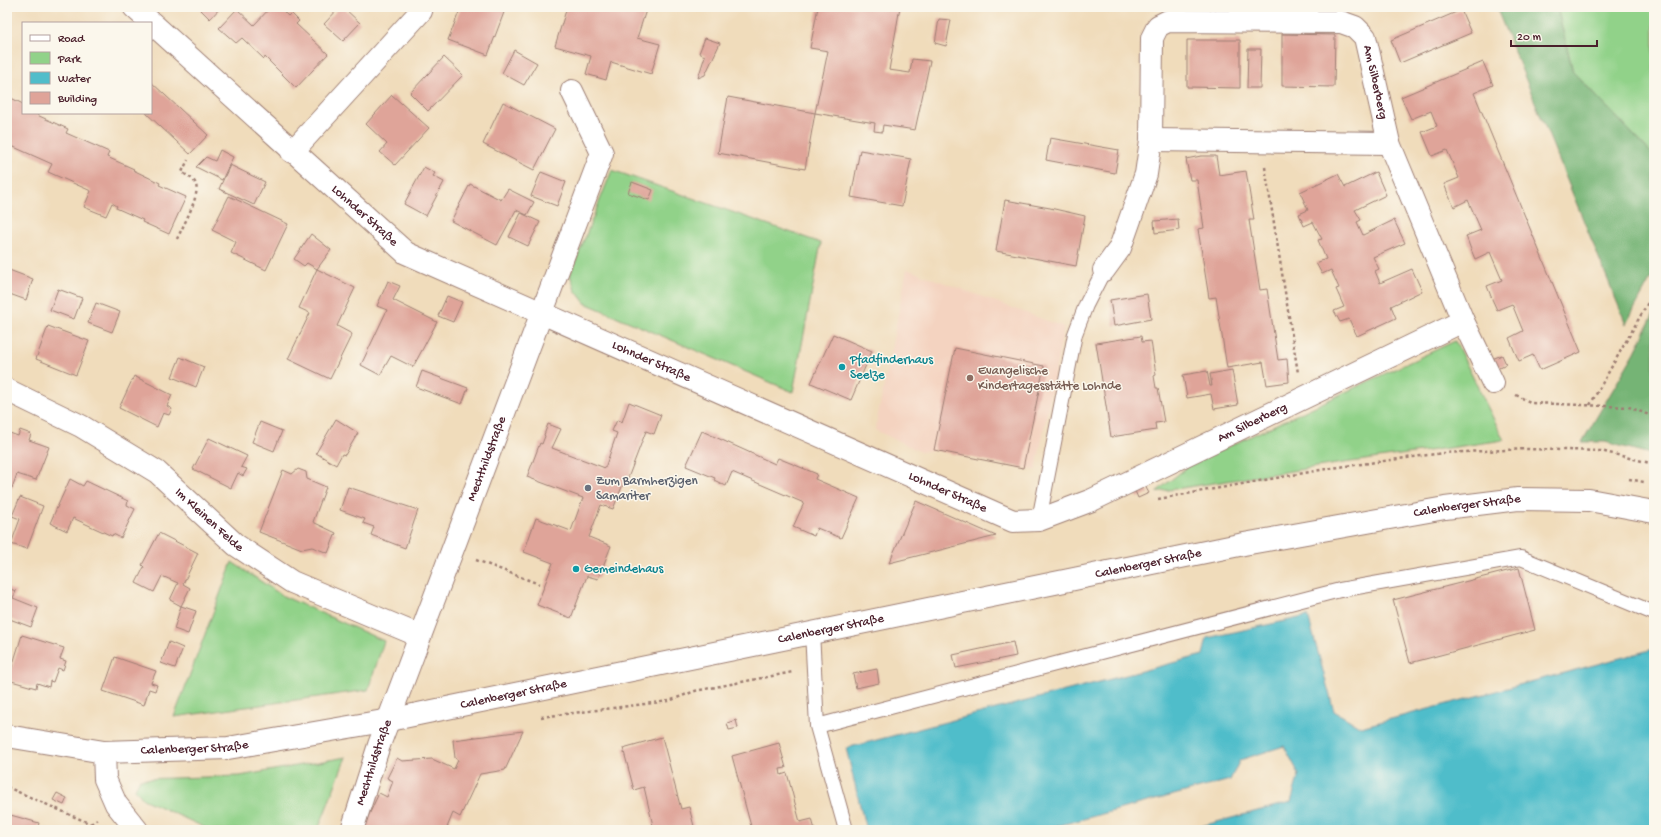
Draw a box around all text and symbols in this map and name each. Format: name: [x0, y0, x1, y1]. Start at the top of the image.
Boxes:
legend: [22, 22, 152, 114]
scale bar: [1511, 22, 1597, 48]
text: 20 m: [1517, 31, 1542, 45]
text: Road: [58, 33, 85, 47]
street label: Am Silberberg: [1360, 44, 1391, 121]
text: Park: [57, 53, 83, 67]
text: Water: [58, 73, 92, 87]
text: Building: [57, 93, 97, 107]
street label: Lohnder Straße: [328, 182, 401, 250]
street label: Lohnder Straße: [610, 337, 693, 385]
place label: Pfadfinderhaus Seelze: [849, 353, 934, 383]
marker: Pfadfinderhaus Seelze: [837, 362, 847, 372]
place label: Evangelische Kindertagesstätte Lohnde: [978, 364, 1121, 394]
marker: Evangelische Kindertagesstätte Lohnde: [965, 373, 975, 383]
street label: Am Silberberg: [1215, 399, 1290, 446]
street label: Mechthildstraße: [464, 414, 510, 503]
street label: Lohnder Straße: [906, 468, 990, 516]
place label: Zum Barmherzigen Samariter: [596, 474, 698, 504]
marker: Zum Barmherzigen Samariter: [583, 483, 593, 493]
street label: Im Kleinen Felde: [172, 485, 246, 555]
street label: Calenberger Straße: [1412, 491, 1522, 521]
street label: Calenberger Straße: [1094, 545, 1203, 582]
place label: Gemeindehaus: [584, 562, 664, 577]
marker: Gemeindehaus: [571, 564, 581, 574]
street label: Calenberger Straße: [777, 611, 886, 647]
street label: Calenberger Straße: [459, 676, 568, 713]
street label: Mechthildstraße: [353, 717, 395, 807]
street label: Calenberger Straße: [140, 737, 250, 758]

